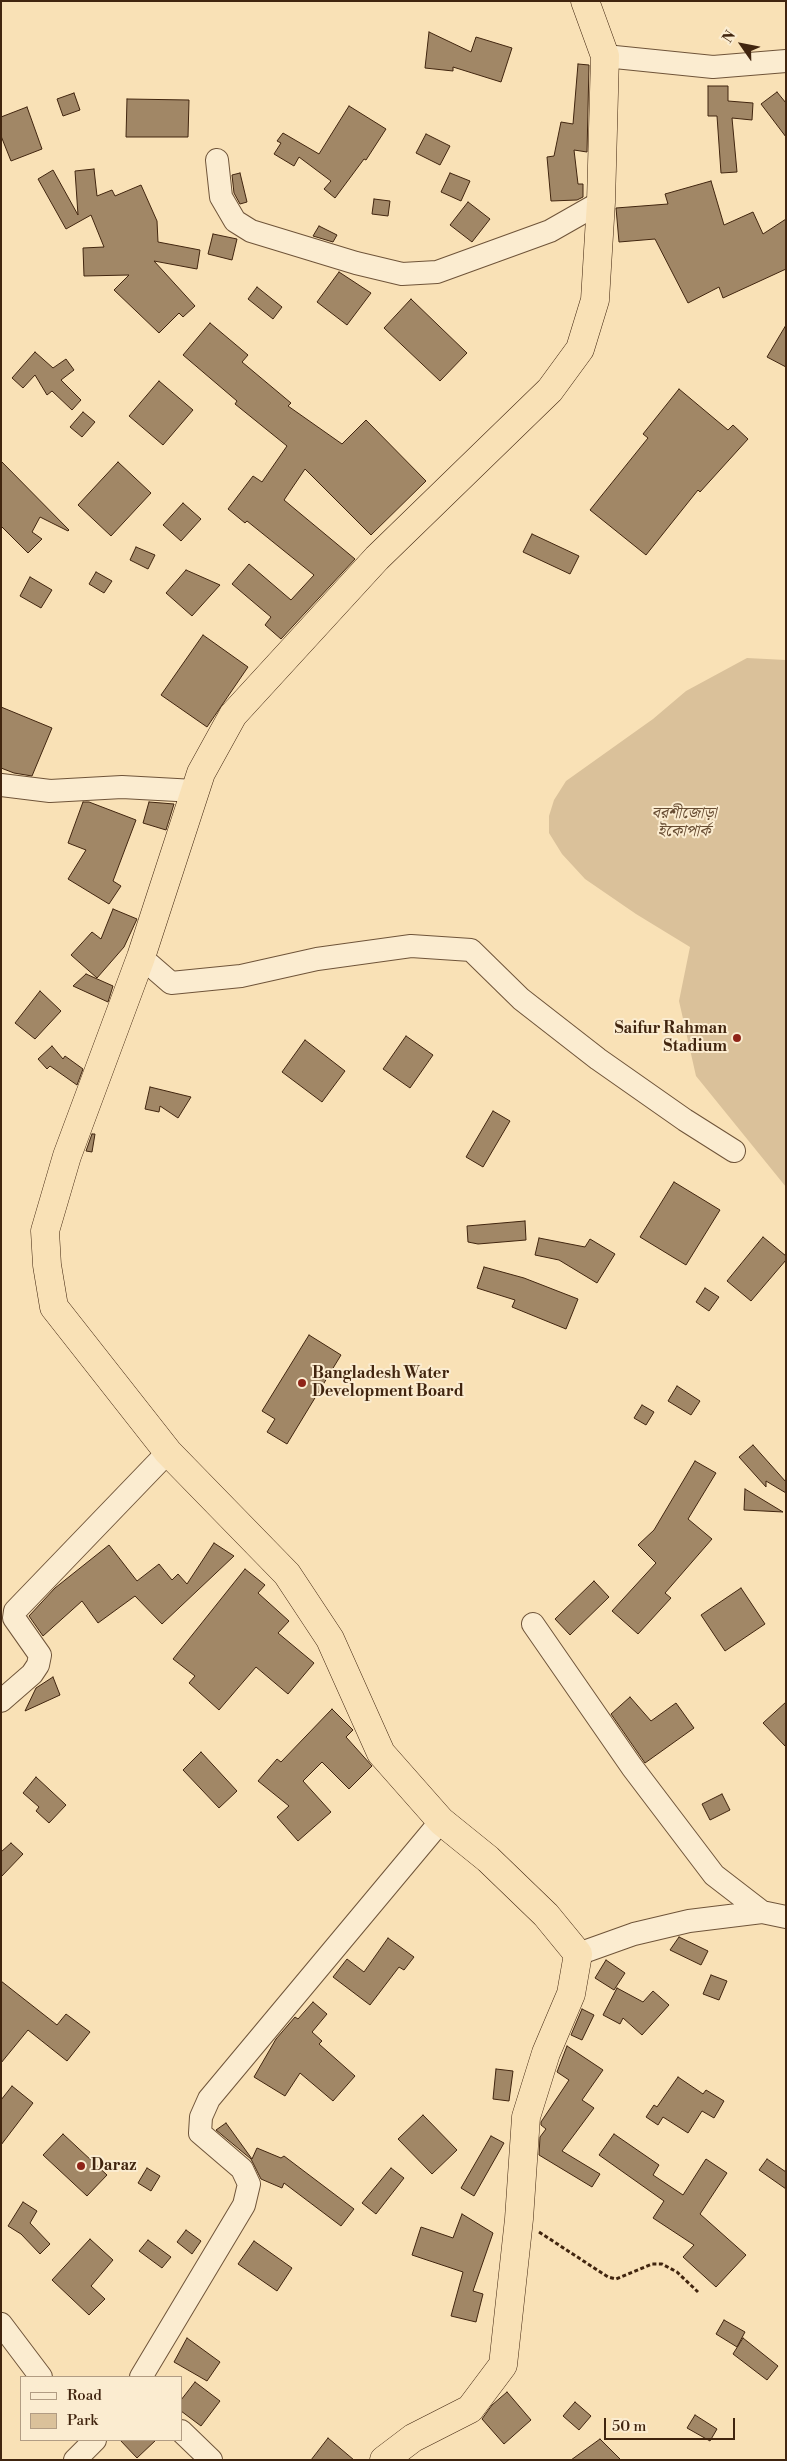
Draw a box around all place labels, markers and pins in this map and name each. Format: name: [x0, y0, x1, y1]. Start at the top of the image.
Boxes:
place label: Saifur Rahman Stadium: [614, 1019, 727, 1057]
marker: Saifur Rahman Stadium: [731, 1032, 743, 1044]
place label: Bangladesh Water Development Board: [312, 1364, 464, 1402]
marker: Bangladesh Water Development Board: [296, 1377, 308, 1389]
place label: Daraz: [91, 2156, 137, 2176]
marker: Daraz: [75, 2160, 87, 2172]

